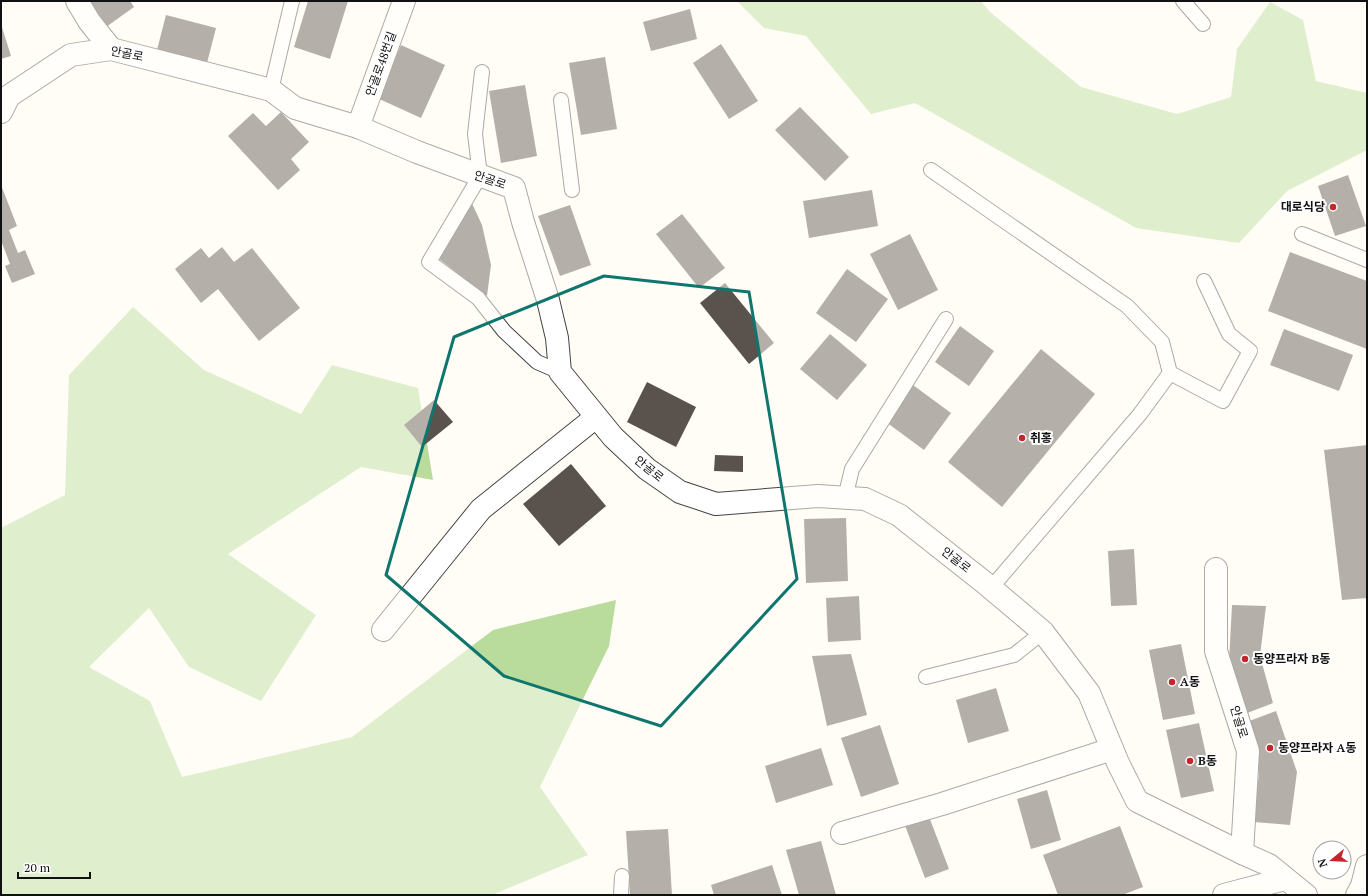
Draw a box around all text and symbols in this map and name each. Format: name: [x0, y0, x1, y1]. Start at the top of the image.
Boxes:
street label: 안골로48번길: [362, 29, 399, 98]
street label: 안골로: [109, 43, 145, 64]
street label: 안골로: [472, 167, 508, 192]
place label: 대로식당: [1281, 199, 1325, 214]
marker: 대로식당: [1328, 202, 1338, 212]
place label: 취홍: [1030, 430, 1052, 445]
marker: 취홍: [1017, 433, 1027, 443]
street label: 안골로: [632, 452, 667, 485]
street label: 안골로: [939, 543, 974, 576]
place label: 동양프라자 B동: [1253, 651, 1330, 666]
marker: 동양프라자 B동: [1240, 654, 1250, 664]
place label: A동: [1180, 674, 1200, 689]
marker: A동: [1167, 677, 1177, 687]
street label: 안골로: [1227, 704, 1251, 740]
place label: 동양프라자 A동: [1278, 740, 1356, 755]
marker: 동양프라자 A동: [1265, 743, 1275, 753]
place label: B동: [1198, 753, 1217, 768]
marker: B동: [1185, 756, 1195, 766]
north arrow: [1312, 840, 1352, 880]
scale bar: [18, 854, 90, 880]
text: N: [1314, 856, 1330, 869]
text: 20 m: [24, 860, 51, 875]

